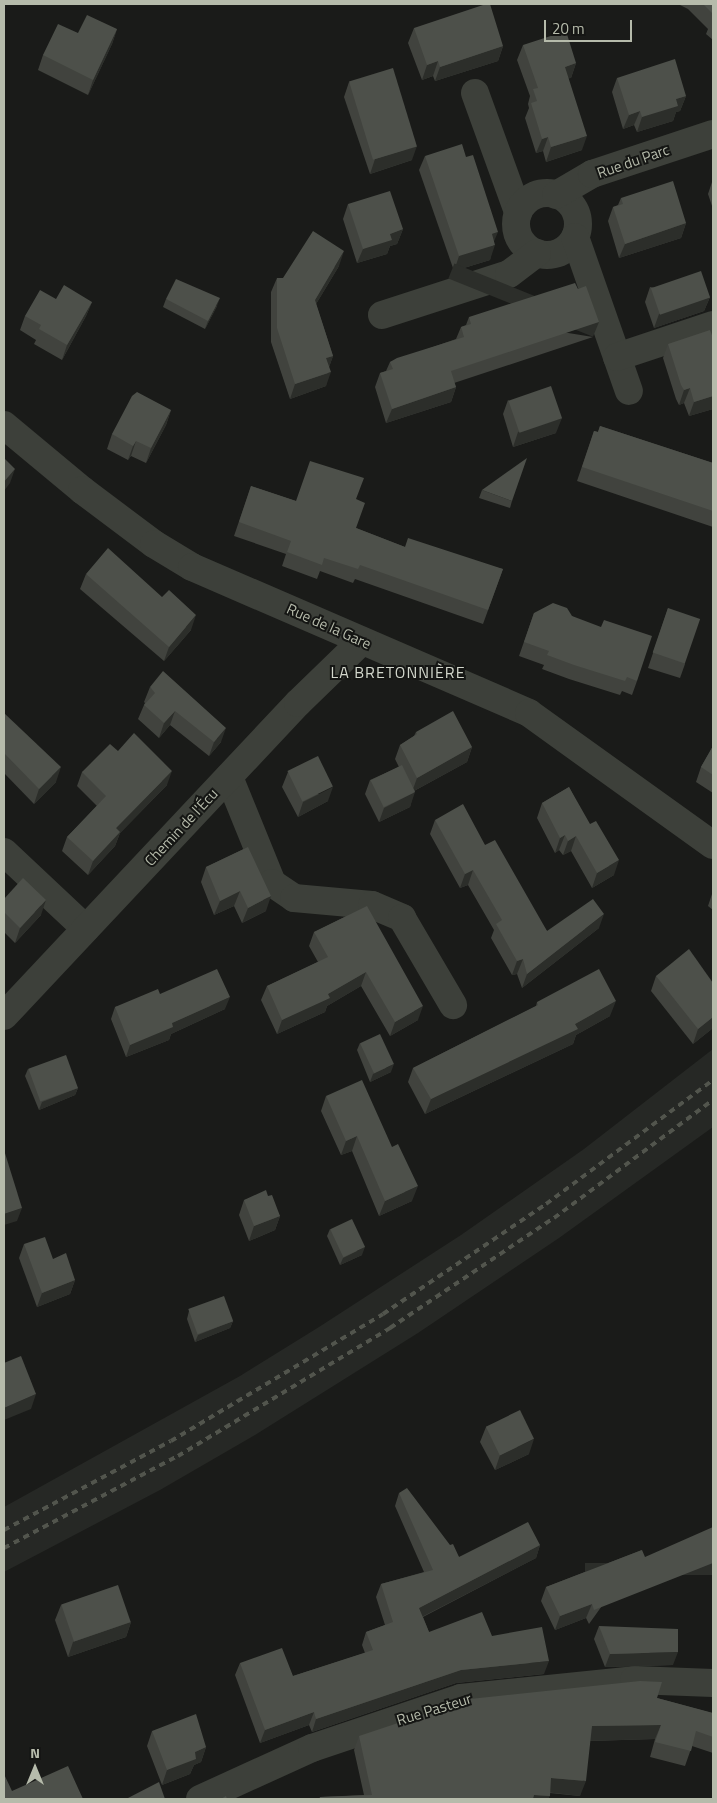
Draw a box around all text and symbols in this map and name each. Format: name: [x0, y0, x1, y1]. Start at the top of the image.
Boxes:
scale bar: [547, 10, 634, 42]
text: 20 m: [552, 17, 585, 40]
street label: Rue du Parc: [595, 140, 671, 182]
street label: Rue de la Gare: [284, 599, 374, 653]
district label: LA BRETONNIÈRE: [329, 662, 467, 682]
street label: Chemin de l'Écu: [141, 785, 221, 869]
street label: Rue Pasteur: [394, 1689, 474, 1729]
text: N: [30, 1742, 40, 1763]
north arrow: [10, 1743, 60, 1793]

